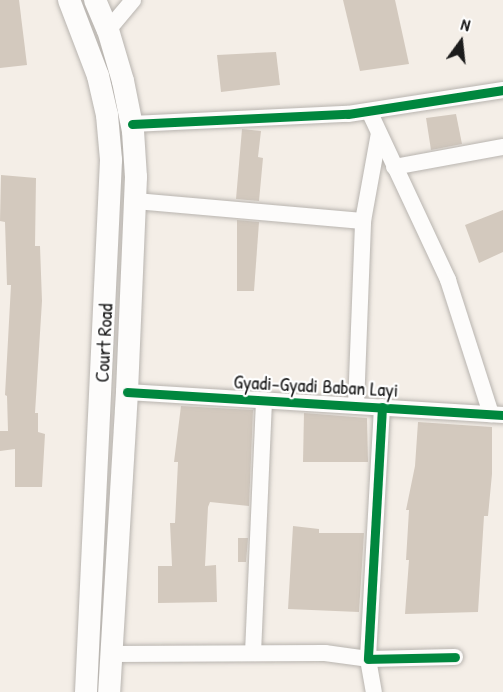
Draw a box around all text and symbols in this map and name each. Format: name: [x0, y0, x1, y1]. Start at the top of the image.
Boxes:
north arrow: [431, 12, 491, 72]
text: N: [459, 13, 473, 36]
street label: Court Road: [89, 303, 117, 383]
street label: Gyadi-Gyadi Baban Layi: [233, 369, 399, 401]

